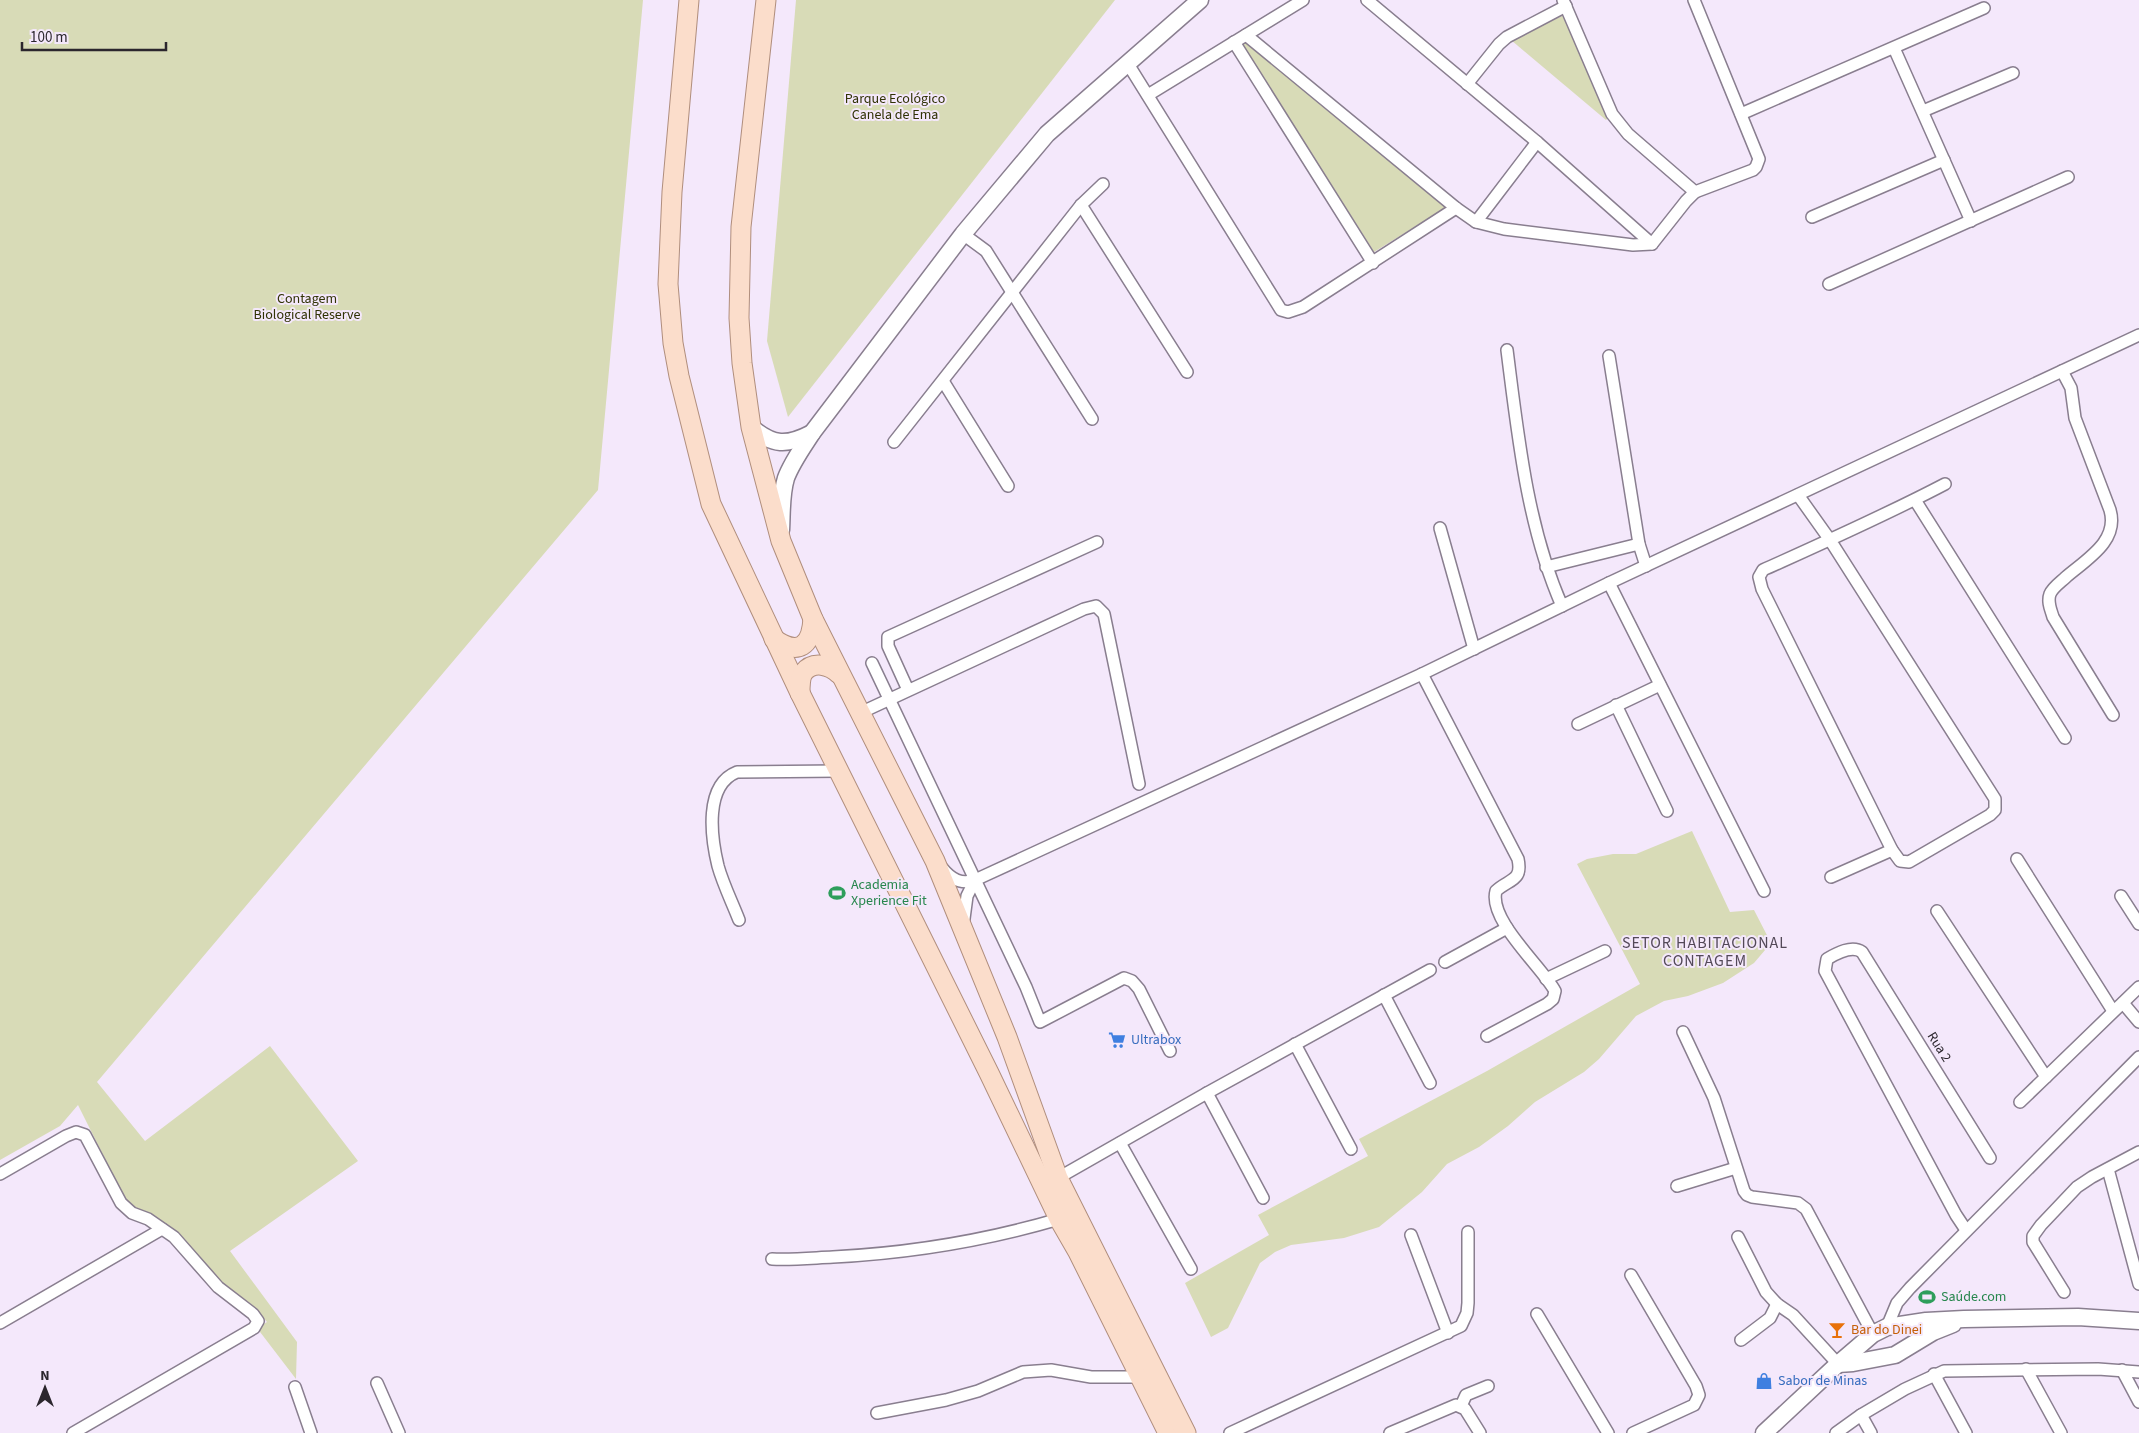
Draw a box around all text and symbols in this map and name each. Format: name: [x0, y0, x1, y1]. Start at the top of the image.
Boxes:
scale bar: [22, 20, 166, 52]
text: 100 m: [30, 27, 68, 48]
park label: Parque Ecológico Canela de Ema: [845, 89, 945, 125]
park label: Contagem Biological Reserve: [254, 289, 360, 325]
place label: Academia Xperience Fit: [851, 875, 927, 911]
sports icon: Academia Xperience Fit: [827, 883, 847, 903]
district label: SETOR HABITACIONAL CONTAGEM: [1622, 932, 1788, 972]
street label: Rua 2: [1922, 1028, 1956, 1066]
supermarket icon: Ultrabox: [1107, 1030, 1127, 1050]
place label: Ultrabox: [1131, 1030, 1182, 1050]
sports icon: Saúde.com: [1917, 1287, 1937, 1307]
place label: Saúde.com: [1941, 1287, 2006, 1307]
bar icon: Bar do Dinei: [1827, 1320, 1847, 1340]
place label: Bar do Dinei: [1851, 1320, 1922, 1340]
north arrow: [20, 1363, 70, 1413]
text: N: [40, 1366, 50, 1386]
shop icon: Sabor de Minas: [1754, 1371, 1774, 1391]
place label: Sabor de Minas: [1778, 1371, 1867, 1391]

